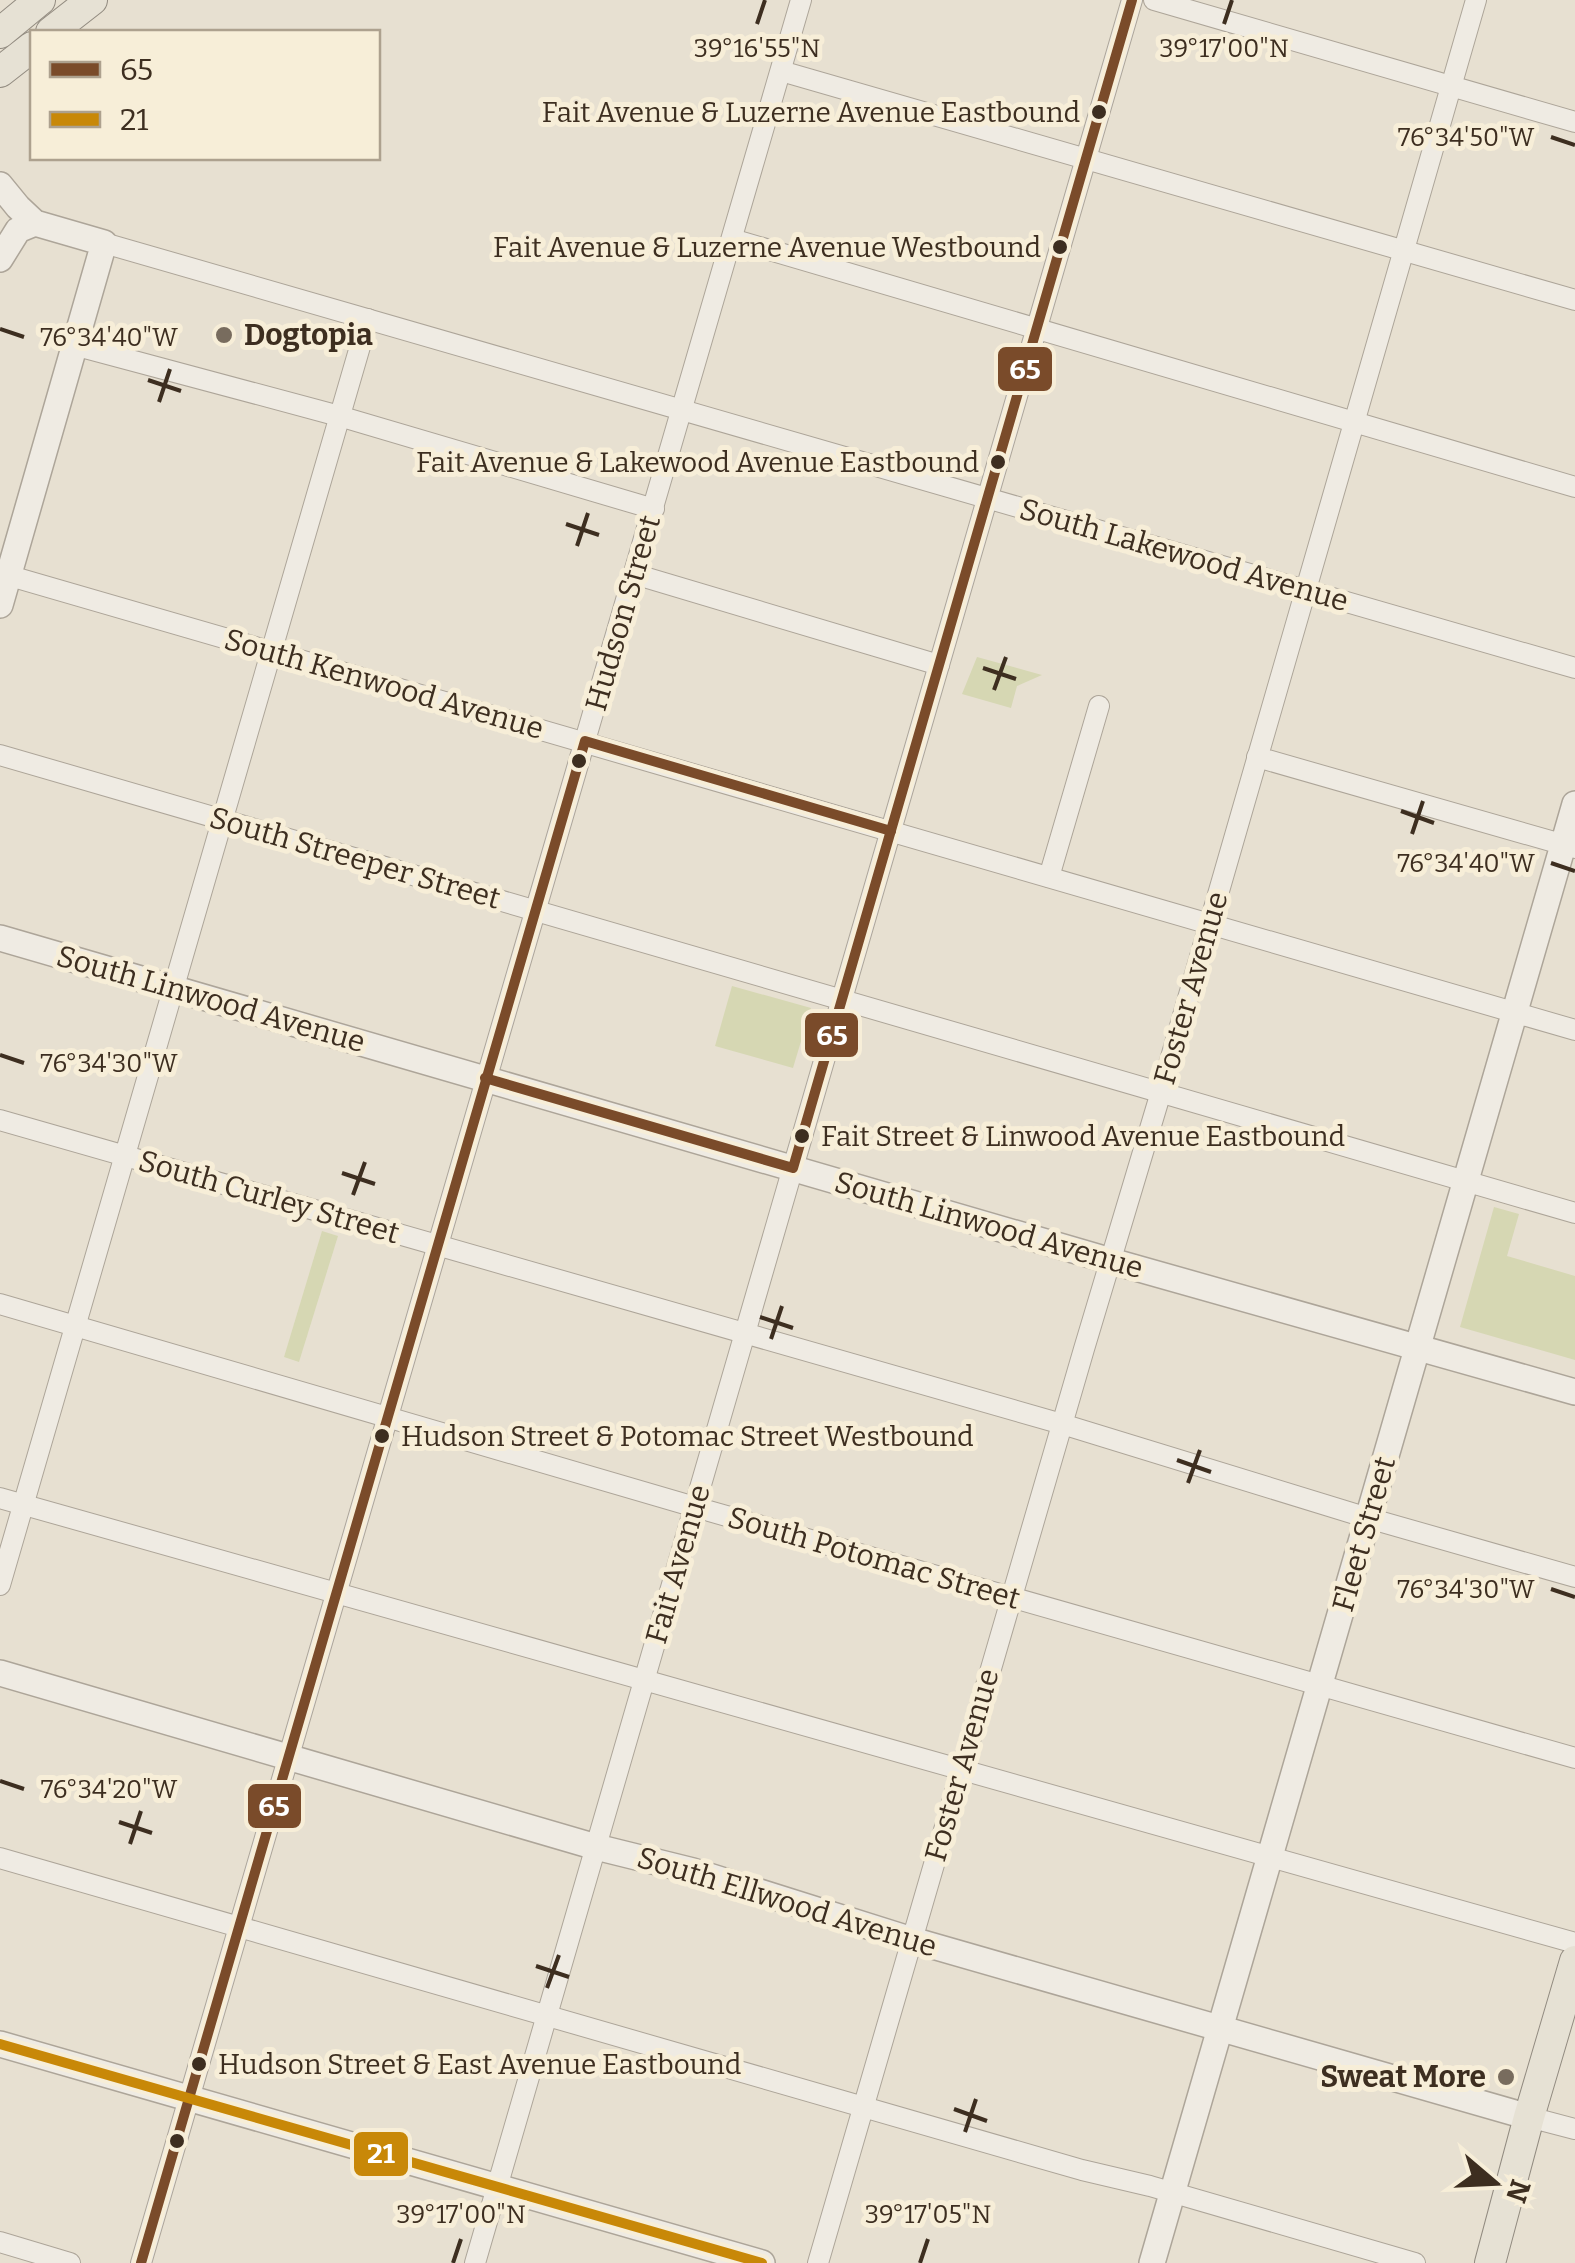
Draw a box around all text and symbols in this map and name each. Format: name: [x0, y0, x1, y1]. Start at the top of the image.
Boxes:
legend: [30, 30, 380, 160]
text: 39°16'55"N: [694, 34, 820, 64]
text: 39°17'00"N: [1159, 34, 1289, 64]
text: 65: [120, 52, 153, 88]
place label: Fait Avenue & Luzerne Avenue Eastbound: [542, 96, 1080, 129]
text: 21: [120, 102, 149, 138]
marker: Fait Avenue & Luzerne Avenue Eastbound: [1089, 102, 1109, 122]
text: 76°34'50"W: [1398, 123, 1535, 153]
place label: Fait Avenue & Luzerne Avenue Westbound: [493, 231, 1041, 264]
marker: Fait Avenue & Luzerne Avenue Westbound: [1050, 237, 1070, 257]
place label: Dogtopia: [244, 317, 373, 353]
text: 76°34'40"W: [40, 323, 178, 353]
marker: Dogtopia: [213, 324, 235, 346]
line badge: 65: [996, 345, 1054, 393]
text: 65: [1009, 353, 1041, 386]
place label: Fait Avenue & Lakewood Avenue Eastbound: [416, 446, 979, 479]
marker: Fait Avenue & Lakewood Avenue Eastbound: [988, 452, 1008, 472]
street label: South Lakewood Avenue: [1015, 491, 1353, 619]
street label: Hudson Street: [578, 511, 668, 715]
street label: South Kenwood Avenue: [220, 621, 548, 747]
unlabelled marker: [569, 751, 589, 771]
street label: South Streeper Street: [205, 799, 505, 917]
text: 76°34'40"W: [1397, 849, 1535, 879]
street label: Foster Avenue: [1146, 888, 1236, 1088]
street label: South Linwood Avenue: [53, 938, 369, 1060]
line badge: 65: [803, 1011, 860, 1059]
text: 65: [816, 1019, 848, 1052]
text: 76°34'30"W: [40, 1049, 178, 1079]
place label: Fait Street & Linwood Avenue Eastbound: [821, 1120, 1345, 1153]
marker: Fait Street & Linwood Avenue Eastbound: [792, 1126, 812, 1146]
street label: South Curley Street: [135, 1143, 404, 1251]
street label: South Linwood Avenue: [831, 1164, 1147, 1286]
place label: Hudson Street & Potomac Street Westbound: [401, 1420, 974, 1453]
marker: Hudson Street & Potomac Street Westbound: [372, 1426, 392, 1446]
street label: Fleet Street: [1325, 1452, 1403, 1616]
street label: Fait Avenue: [638, 1480, 718, 1648]
street label: South Potomac Street: [724, 1499, 1024, 1617]
text: 76°34'30"W: [1397, 1575, 1535, 1605]
street label: Foster Avenue: [917, 1665, 1007, 1865]
text: 76°34'20"W: [41, 1775, 178, 1805]
line badge: 65: [246, 1782, 303, 1830]
text: 65: [258, 1790, 290, 1823]
street label: South Ellwood Avenue: [633, 1839, 941, 1965]
place label: Hudson Street & East Avenue Eastbound: [218, 2048, 741, 2081]
marker: Hudson Street & East Avenue Eastbound: [189, 2054, 209, 2074]
place label: Sweat More: [1320, 2059, 1486, 2095]
marker: Sweat More: [1495, 2066, 1517, 2088]
line badge: 21: [352, 2130, 410, 2178]
unlabelled marker: [167, 2131, 187, 2151]
north arrow: [1445, 2133, 1545, 2233]
text: 21: [367, 2137, 395, 2170]
text: N: [1499, 2175, 1537, 2207]
text: 39°17'00"N: [396, 2200, 526, 2230]
text: 39°17'05"N: [865, 2200, 991, 2230]

